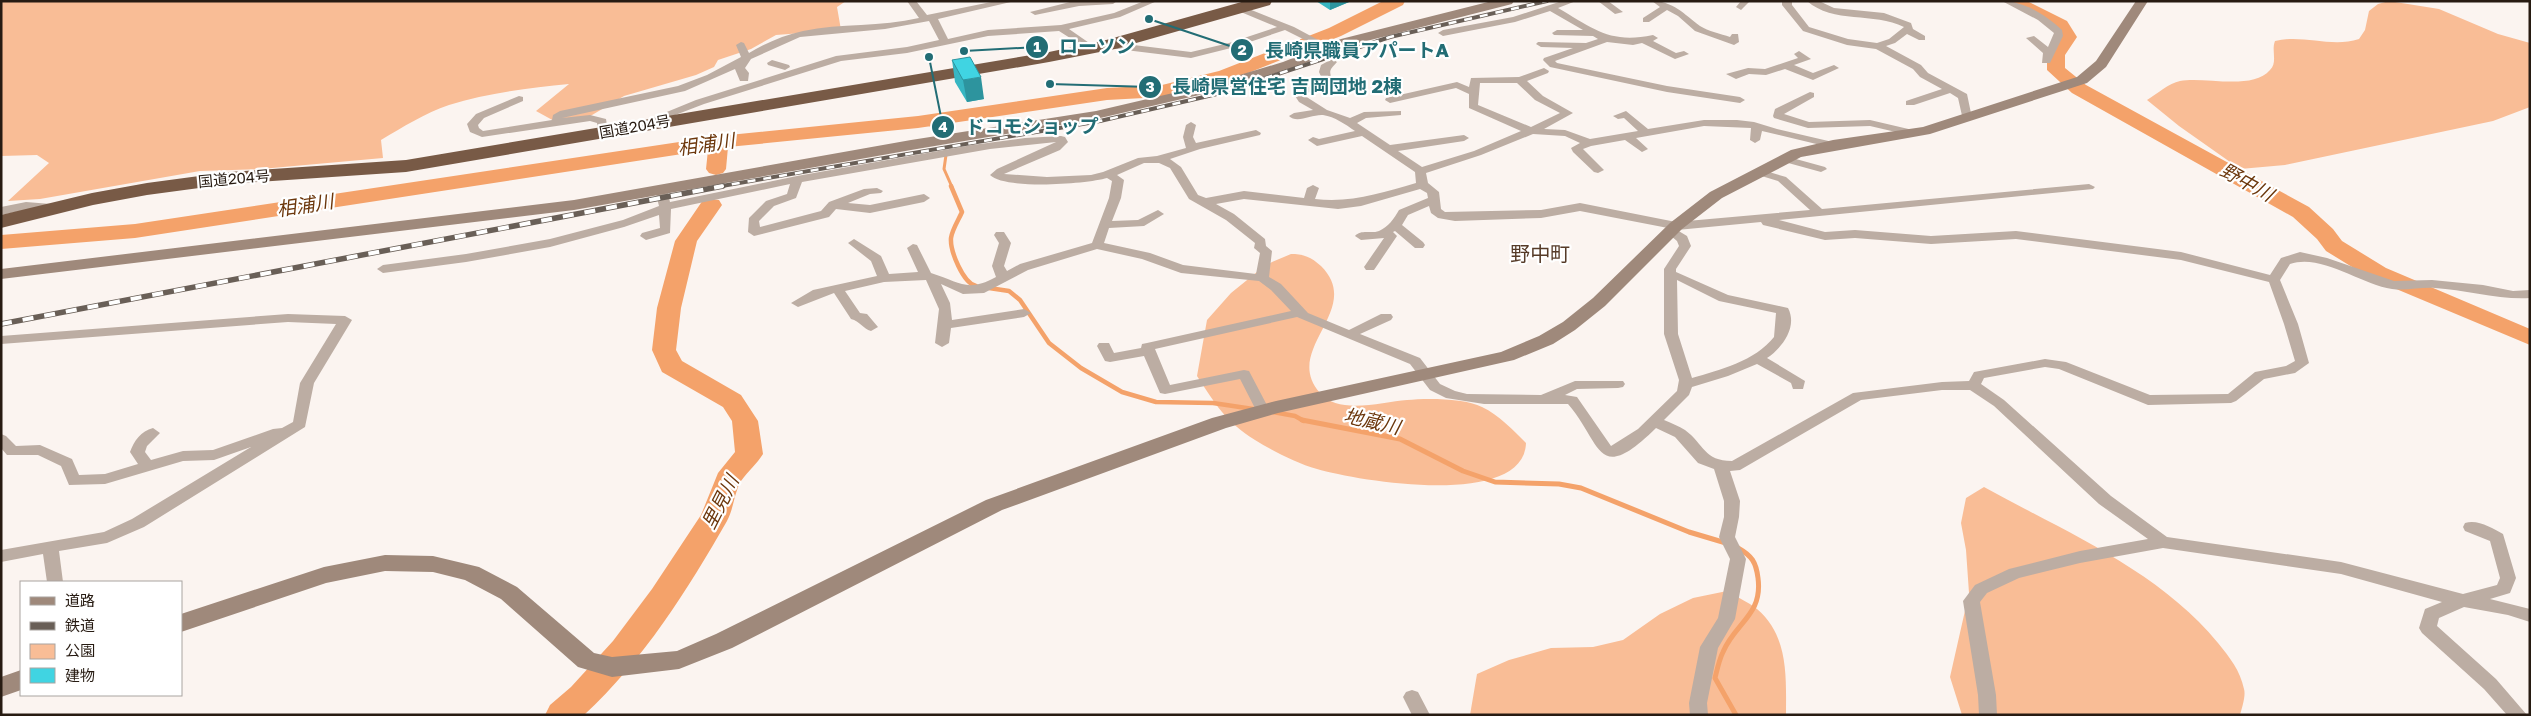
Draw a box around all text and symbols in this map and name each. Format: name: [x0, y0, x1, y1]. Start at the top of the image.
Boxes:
callout: ローソン: [1024, 30, 1145, 64]
callout: 長崎県職員アパートA: [1230, 33, 1459, 67]
text: ローソン: [1059, 34, 1135, 57]
text: 1: [1033, 37, 1041, 55]
text: 長崎県職員アパートA: [1265, 38, 1450, 61]
text: 2: [1237, 40, 1247, 58]
callout: 長崎県営住宅 吉岡団地 2棟: [1137, 70, 1412, 104]
text: 長崎県営住宅 吉岡団地 2棟: [1172, 74, 1402, 97]
text: 3: [1145, 77, 1155, 95]
callout: ドコモショップ: [930, 110, 1108, 144]
street label: 国道204号: [598, 111, 672, 141]
text: ドコモショップ: [965, 114, 1099, 137]
text: 4: [938, 117, 948, 135]
water label: 相浦川: [676, 128, 738, 159]
water label: 野中川: [2217, 158, 2279, 206]
street label: 国道204号: [197, 166, 271, 190]
water label: 相浦川: [275, 188, 337, 220]
district label: 野中町: [1510, 241, 1570, 265]
water label: 地蔵川: [1342, 403, 1404, 439]
water label: 里見川: [696, 469, 744, 532]
legend: [20, 581, 182, 696]
text: 道路: [65, 591, 95, 609]
text: 鉄道: [65, 616, 95, 634]
text: 公園: [65, 641, 95, 659]
text: 建物: [65, 666, 95, 684]

